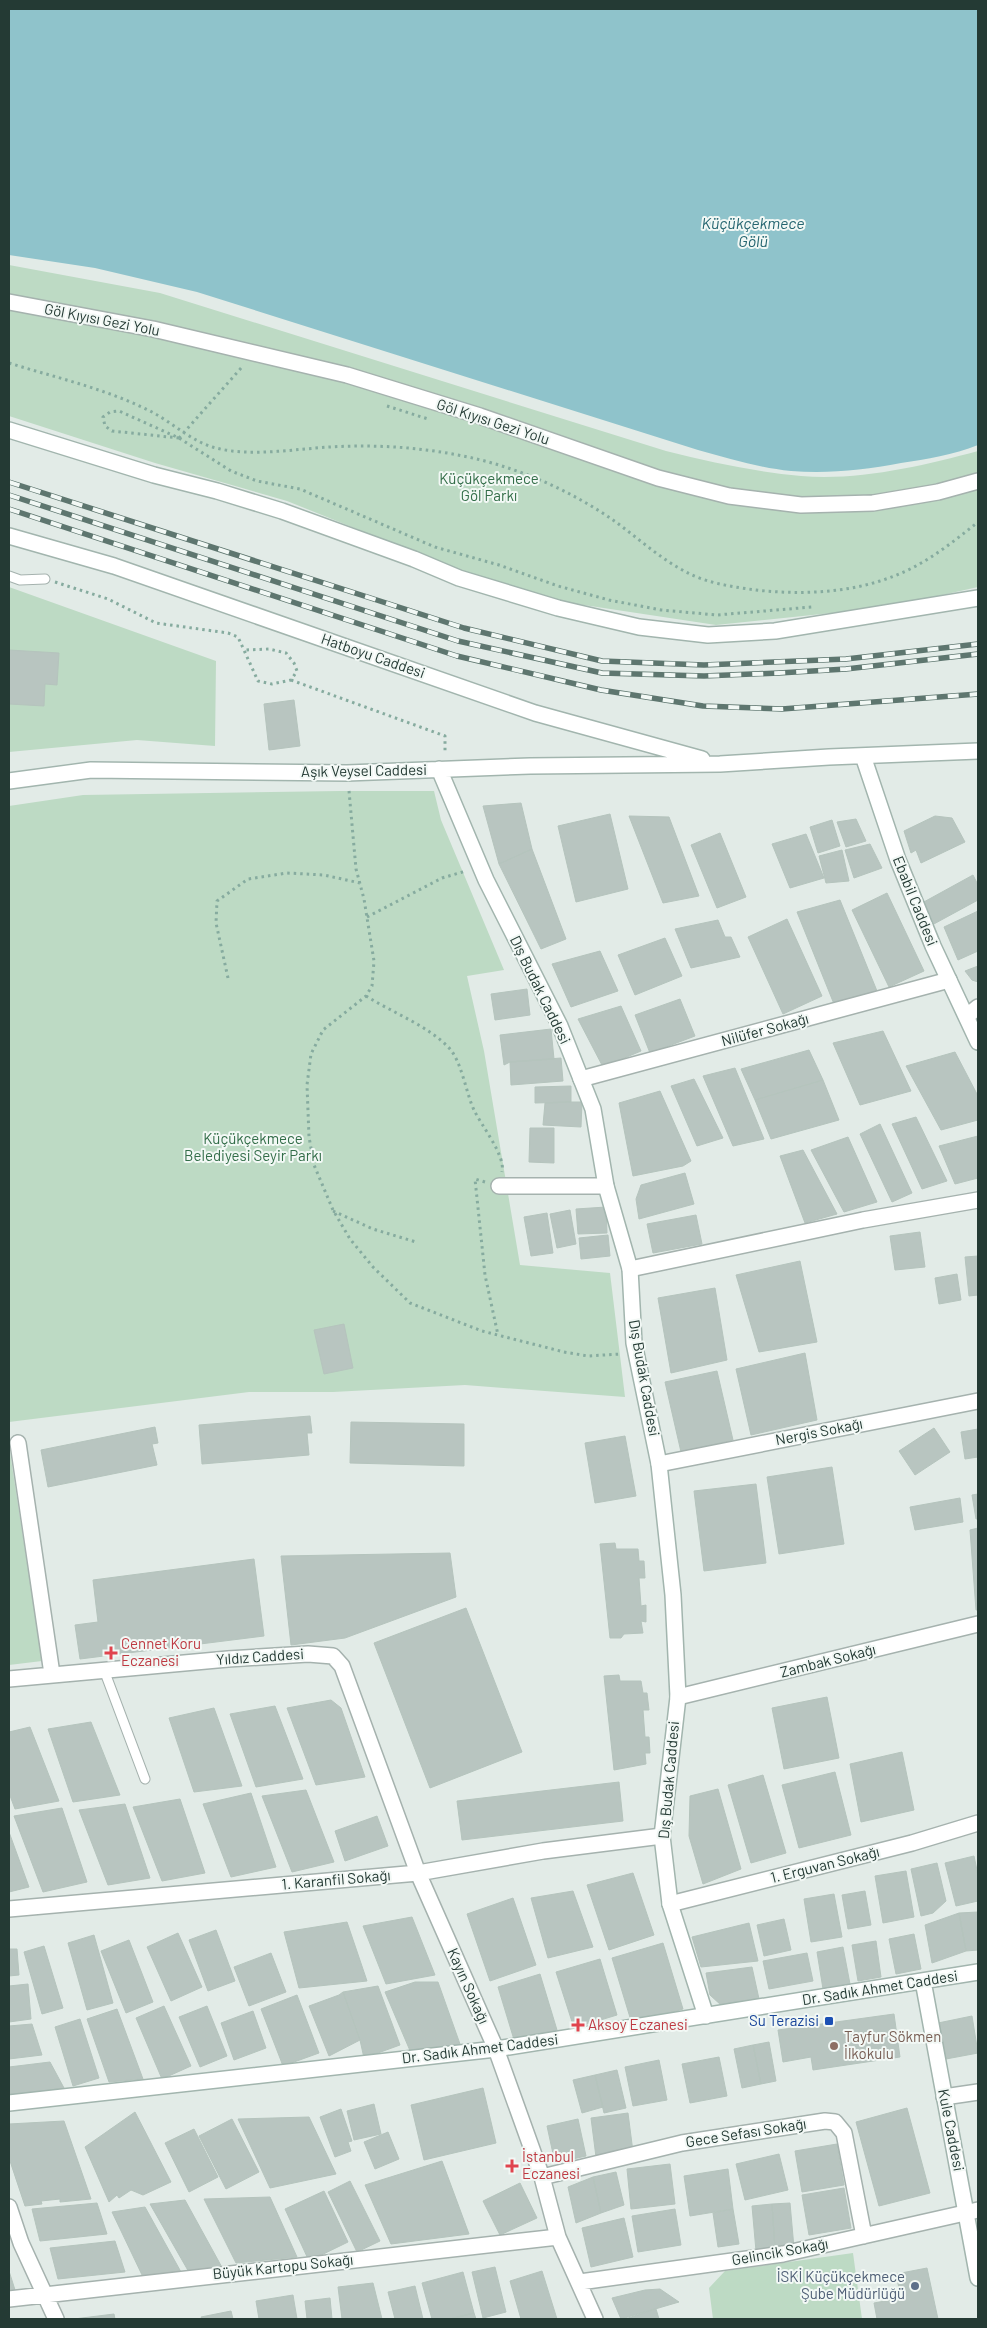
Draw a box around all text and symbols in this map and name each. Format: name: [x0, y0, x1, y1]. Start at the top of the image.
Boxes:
water label: Küçükçekmece Gölü: [701, 213, 805, 250]
street label: Göl Kıyısı Gezi Yolu: [43, 299, 162, 339]
street label: Göl Kıyısı Gezi Yolu: [435, 394, 552, 448]
park label: Küçükçekmece Göl Parkı: [439, 469, 539, 504]
street label: Hatboyu Caddesi: [319, 629, 428, 681]
street label: Aşık Veysel Caddesi: [301, 760, 427, 780]
street label: Ebabil Caddesi: [890, 853, 942, 948]
street label: Dış Budak Caddesi: [507, 932, 575, 1047]
street label: Nilüfer Sokağı: [719, 1009, 810, 1049]
park label: Küçükçekmece Belediyesi Seyir Parkı: [184, 1129, 322, 1164]
street label: Dış Budak Caddesi: [626, 1318, 664, 1438]
street label: Nergis Sokağı: [774, 1414, 864, 1448]
place label: Cennet Koru Eczanesi: [121, 1634, 201, 1669]
street label: Zambak Sokağı: [778, 1639, 877, 1681]
street label: Yıldız Caddesi: [215, 1644, 305, 1668]
marker: Cennet Koru Eczanesi: [105, 1647, 117, 1659]
street label: Dış Budak Caddesi: [654, 1720, 682, 1840]
street label: 1. Erguvan Sokağı: [768, 1842, 881, 1886]
street label: 1. Karanfil Sokağı: [281, 1865, 391, 1893]
street label: Kayın Sokağı: [444, 1945, 494, 2026]
street label: Dr. Sadık Ahmet Caddesi: [801, 1966, 959, 2008]
place label: Su Terazisi: [749, 2011, 819, 2029]
place label: Aksoy Eczanesi: [588, 2015, 688, 2033]
marker: Su Terazisi: [823, 2015, 835, 2027]
marker: Aksoy Eczanesi: [572, 2019, 584, 2031]
place label: Tayfur Sökmen İlkokulu: [844, 2027, 941, 2062]
street label: Dr. Sadık Ahmet Caddesi: [401, 2029, 559, 2067]
marker: Tayfur Sökmen İlkokulu: [828, 2040, 840, 2052]
street label: Kule Caddesi: [935, 2087, 969, 2173]
street label: Gece Sefası Sokağı: [684, 2114, 807, 2150]
place label: İstanbul Eczanesi: [522, 2147, 580, 2182]
marker: İstanbul Eczanesi: [506, 2160, 518, 2172]
street label: Gelincik Sokağı: [730, 2234, 830, 2268]
street label: Büyük Kartopu Sokağı: [212, 2250, 354, 2282]
place label: İSKİ Küçükçekmece Şube Müdürlüğü: [777, 2267, 905, 2302]
marker: İSKİ Küçükçekmece Şube Müdürlüğü: [909, 2280, 921, 2292]

